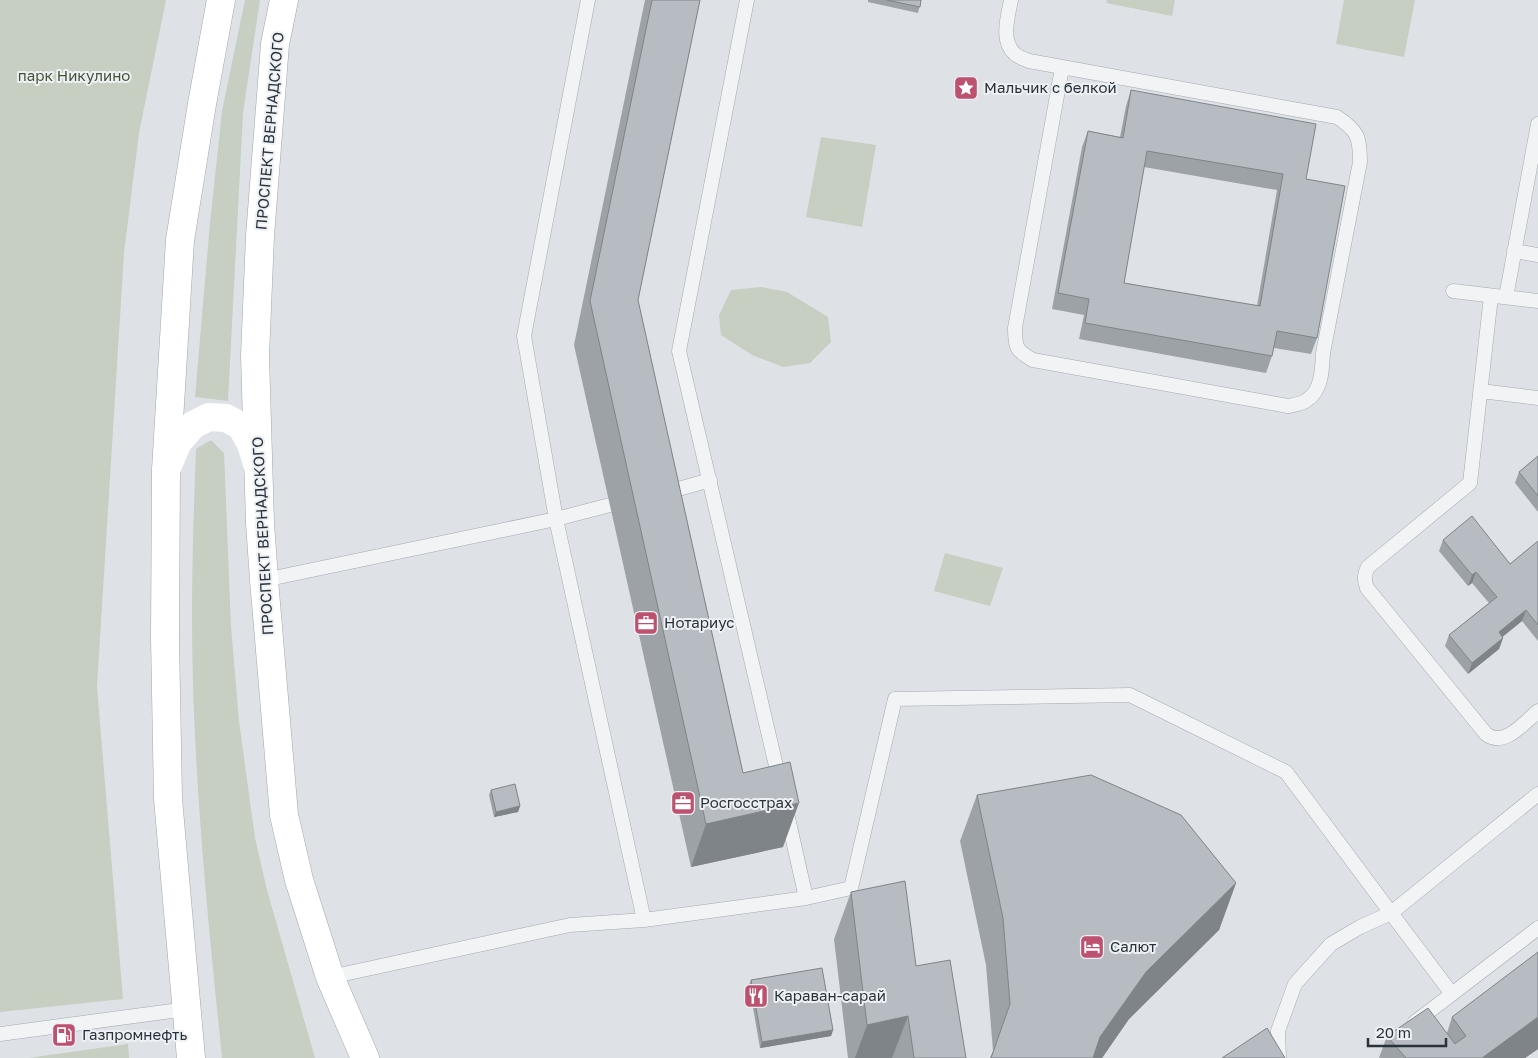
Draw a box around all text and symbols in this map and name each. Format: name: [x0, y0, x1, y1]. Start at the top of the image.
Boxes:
street label: ПРОСПЕКТ ВЕРНАДСКОГО: [251, 31, 287, 231]
park label: парк Никулино: [18, 66, 130, 84]
place icon: Мальчик с белкой: [953, 75, 979, 101]
place label: Мальчик с белкой: [984, 78, 1117, 96]
street label: ПРОСПЕКТ ВЕРНАДСКОГО: [248, 436, 276, 636]
office icon: Нотариус: [633, 610, 659, 636]
place label: Нотариус: [664, 613, 734, 631]
office icon: Росгосстрах: [670, 790, 696, 816]
place label: Росгосстрах: [700, 793, 792, 811]
hotel icon: Салют: [1079, 934, 1105, 960]
place label: Салют: [1110, 937, 1157, 955]
restaurant icon: Караван-сарай: [743, 983, 769, 1009]
place label: Караван-сарай: [774, 986, 886, 1004]
scale bar: [1368, 1016, 1446, 1048]
fuel station icon: Газпромнефть: [51, 1022, 77, 1048]
text: 20 m: [1376, 1023, 1411, 1041]
place label: Газпромнефть: [82, 1025, 187, 1043]

